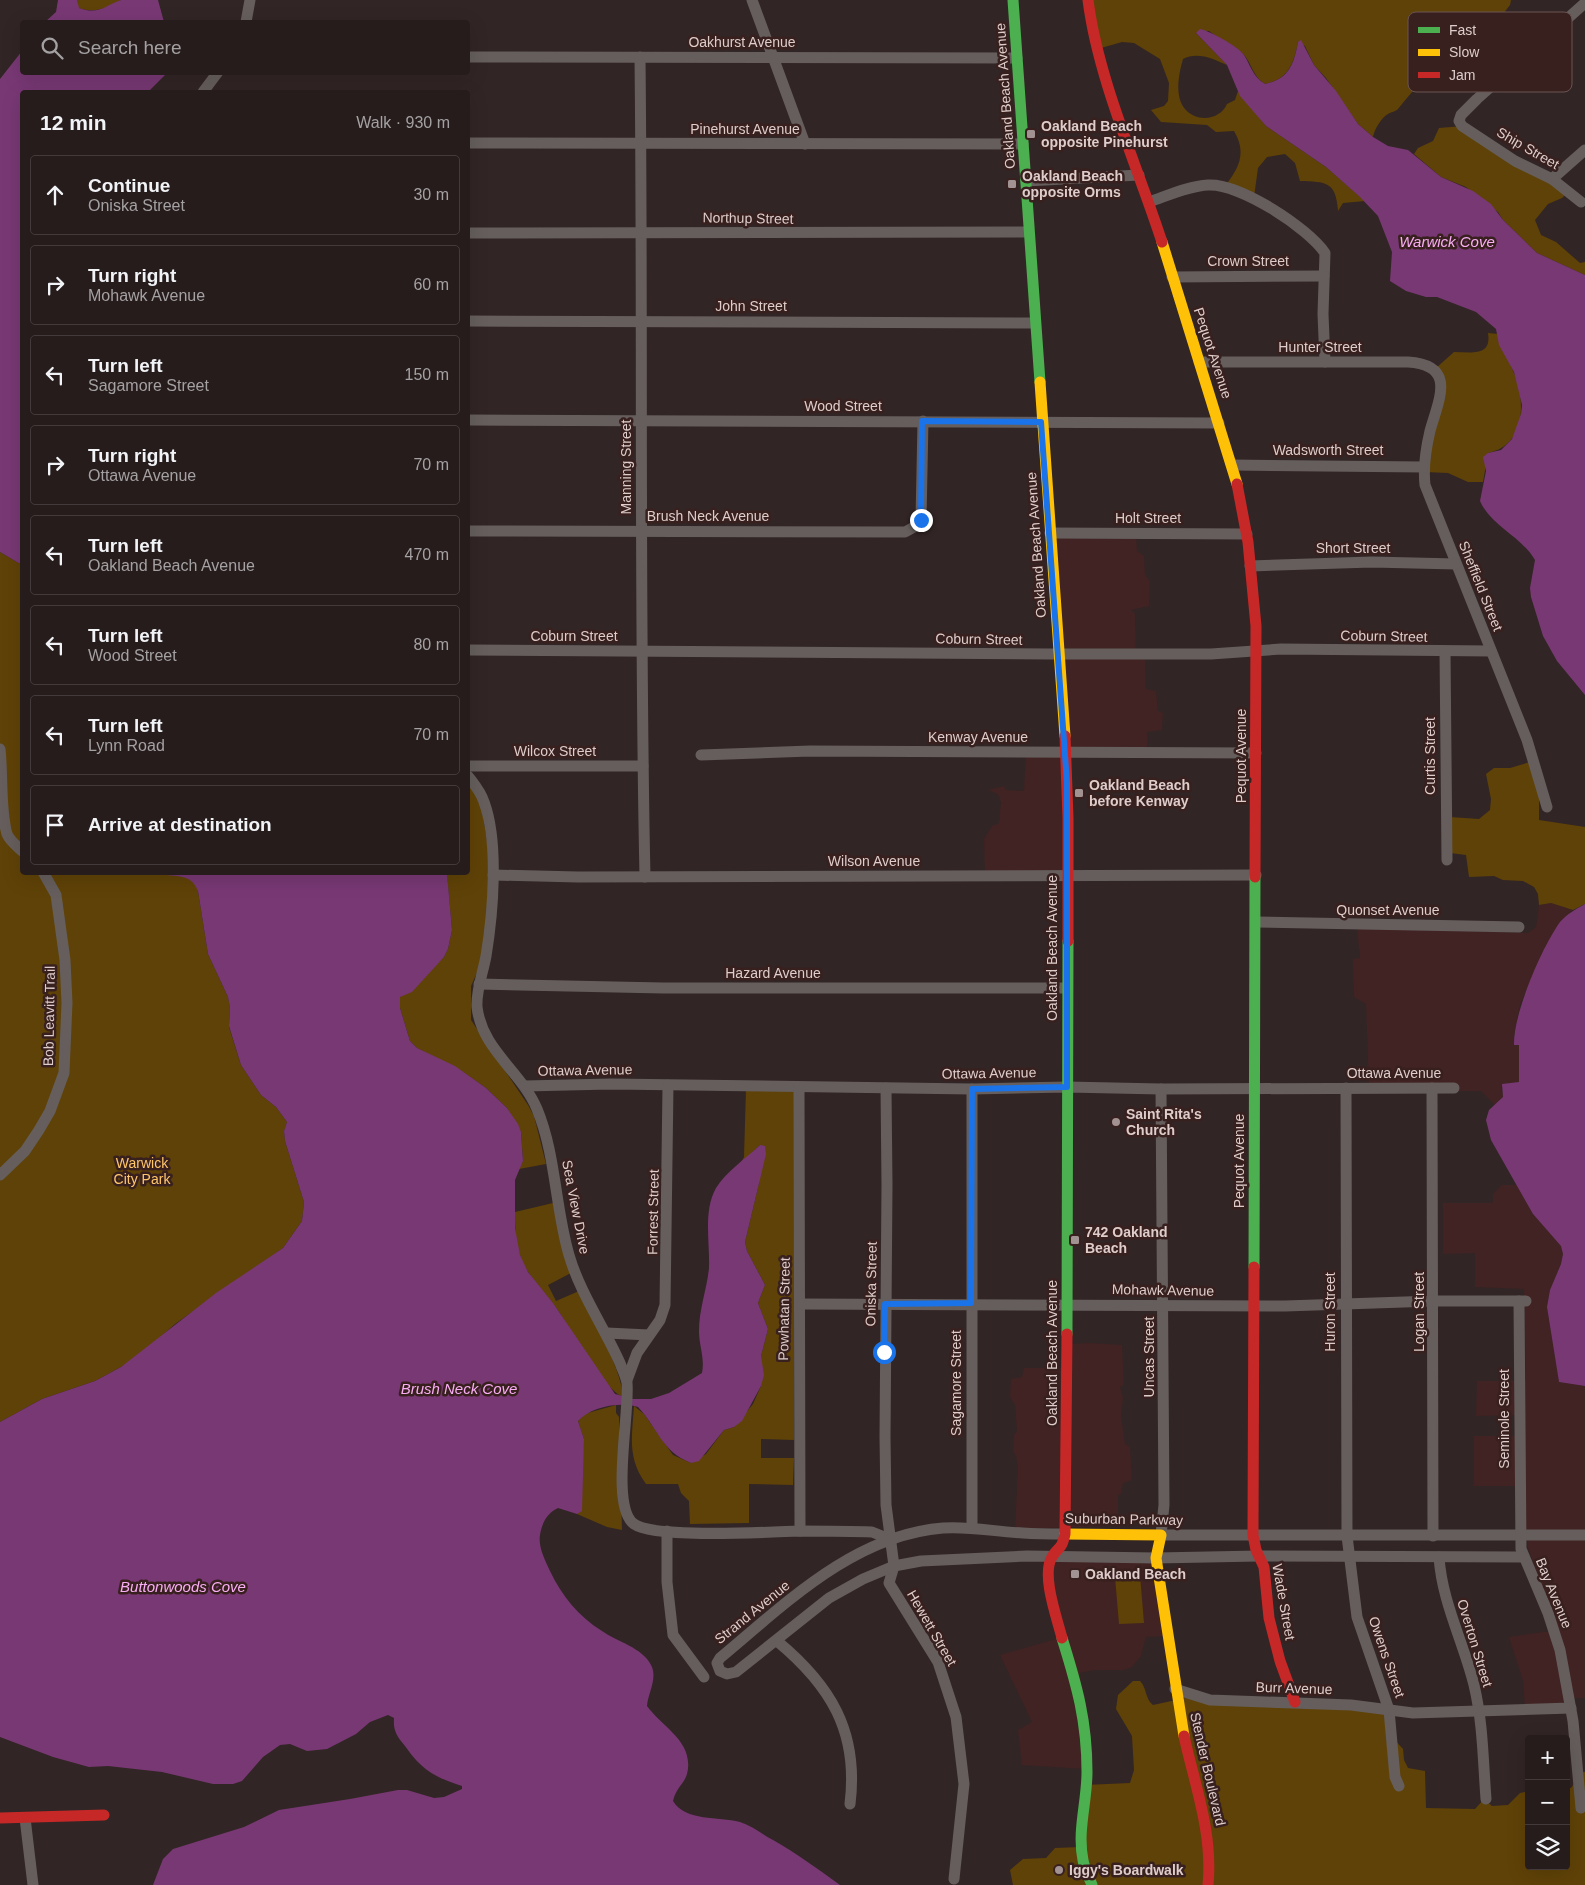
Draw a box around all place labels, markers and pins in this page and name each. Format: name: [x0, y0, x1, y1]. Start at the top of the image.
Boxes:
place label: Oakland Beach opposite Pinehurst: [1041, 118, 1168, 150]
marker: Oakland Beach opposite Pinehurst: [1025, 128, 1037, 140]
place label: Oakland Beach opposite Orms: [1022, 168, 1123, 200]
marker: Oakland Beach opposite Orms: [1006, 178, 1018, 190]
place label: Oakland Beach before Kenway: [1089, 777, 1190, 809]
marker: Oakland Beach before Kenway: [1073, 787, 1085, 799]
place label: Saint Rita's Church: [1126, 1106, 1202, 1138]
marker: Saint Rita's Church: [1110, 1116, 1122, 1128]
place label: 742 Oakland Beach: [1085, 1224, 1168, 1256]
marker: 742 Oakland Beach: [1069, 1234, 1081, 1246]
place label: Oakland Beach: [1085, 1566, 1186, 1582]
marker: Oakland Beach: [1069, 1568, 1081, 1580]
place label: Iggy's Boardwalk: [1069, 1862, 1184, 1878]
marker: Iggy's Boardwalk: [1053, 1864, 1065, 1876]

